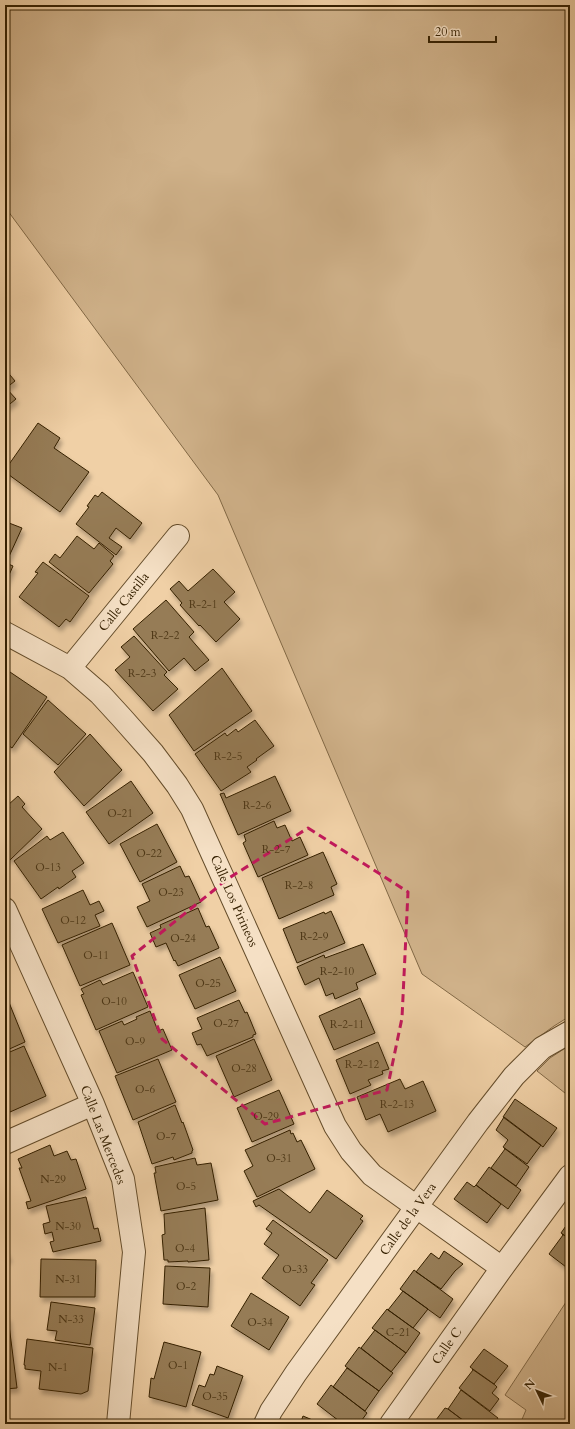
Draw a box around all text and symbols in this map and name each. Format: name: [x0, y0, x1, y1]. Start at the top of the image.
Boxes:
scale bar: [429, 18, 496, 44]
text: 20 m: [435, 24, 462, 40]
street label: Calle Castilla: [95, 568, 154, 635]
house number: R-2-1: [189, 597, 217, 612]
house number: R-2-2: [151, 628, 180, 643]
house number: R-2-3: [128, 666, 157, 681]
house number: R-2-5: [214, 749, 242, 764]
house number: R-2-6: [243, 798, 272, 813]
house number: O-21: [107, 806, 133, 821]
house number: R-2-7: [262, 842, 291, 857]
house number: O-22: [136, 846, 162, 861]
street label: Calle Los Pirineos: [206, 852, 262, 950]
house number: O-13: [35, 860, 61, 875]
house number: R-2-8: [285, 878, 313, 893]
house number: O-23: [158, 885, 184, 900]
house number: O-12: [60, 913, 86, 928]
house number: R-2-9: [300, 929, 329, 944]
house number: O-24: [170, 931, 196, 946]
house number: O-11: [83, 948, 109, 963]
house number: R-2-10: [320, 964, 355, 979]
house number: O-25: [195, 976, 221, 991]
house number: O-10: [101, 994, 127, 1009]
house number: O-27: [213, 1016, 239, 1031]
house number: R-2-11: [330, 1017, 364, 1032]
house number: O-9: [125, 1034, 145, 1049]
house number: R-2-12: [345, 1057, 380, 1072]
house number: O-28: [231, 1061, 257, 1076]
house number: O-6: [135, 1082, 155, 1097]
street label: Calle Las Mercedes: [76, 1083, 130, 1187]
house number: R-2-13: [380, 1097, 415, 1112]
house number: O-29: [253, 1109, 279, 1124]
house number: O-7: [156, 1129, 176, 1144]
house number: O-31: [266, 1151, 292, 1166]
house number: N-29: [40, 1172, 66, 1187]
house number: O-5: [176, 1179, 196, 1194]
street label: Calle de la Vera: [375, 1179, 441, 1259]
house number: N-30: [55, 1219, 81, 1234]
house number: O-4: [175, 1241, 195, 1256]
house number: O-33: [282, 1262, 308, 1277]
house number: N-31: [55, 1272, 81, 1287]
house number: O-2: [176, 1279, 196, 1294]
house number: N-33: [58, 1312, 84, 1327]
house number: O-34: [247, 1315, 273, 1330]
street label: Calle C: [428, 1324, 466, 1368]
house number: C-21: [386, 1325, 410, 1340]
house number: O-1: [168, 1358, 188, 1373]
house number: N-1: [48, 1360, 68, 1375]
north arrow: [517, 1371, 557, 1411]
text: N: [521, 1376, 539, 1393]
house number: O-35: [202, 1389, 228, 1404]

